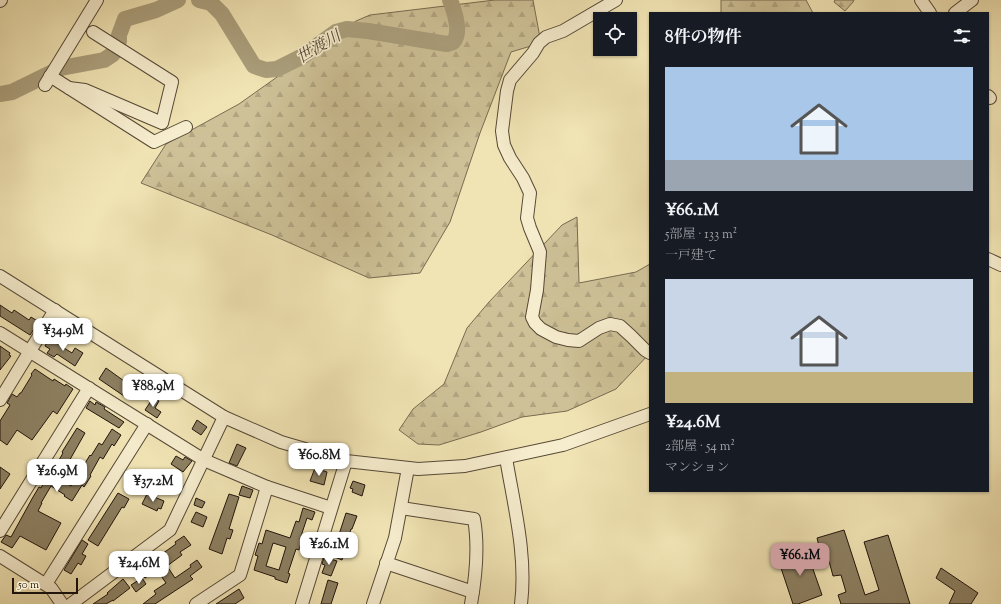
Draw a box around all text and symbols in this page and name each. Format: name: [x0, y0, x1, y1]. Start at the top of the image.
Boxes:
map controls: [593, 12, 637, 56]
button: locate: [593, 12, 637, 56]
water label: 世渡川: [293, 25, 347, 70]
icon: filters: [951, 25, 973, 47]
text: 8件の物件: [665, 26, 742, 50]
icon: home: [783, 93, 855, 165]
text: ¥66.1M: [665, 199, 719, 223]
text: 5部屋 · 133 m²: [665, 226, 737, 244]
text: 一戸建て: [665, 247, 717, 265]
icon: home: [783, 305, 855, 377]
pin: ¥34.9M: [30, 318, 96, 352]
text: ¥34.9M: [42, 322, 84, 340]
pin: ¥88.9M: [120, 374, 186, 408]
text: ¥88.9M: [131, 378, 175, 396]
text: ¥24.6M: [665, 411, 720, 435]
text: 2部屋 · 54 m²: [665, 438, 735, 456]
pin: ¥60.8M: [286, 443, 352, 477]
text: ¥60.8M: [297, 447, 341, 465]
pin: ¥26.9M: [24, 459, 90, 493]
text: マンション: [665, 459, 729, 477]
text: ¥26.9M: [36, 463, 78, 481]
pin: ¥37.2M: [120, 469, 186, 503]
text: ¥37.2M: [133, 473, 173, 491]
pin: ¥26.1M: [296, 532, 362, 566]
text: ¥26.1M: [309, 536, 349, 554]
pin: ¥66.1M: [767, 543, 833, 577]
text: ¥66.1M: [780, 547, 820, 565]
pin: ¥24.6M: [106, 551, 172, 585]
text: ¥24.6M: [118, 555, 160, 573]
scale bar: [12, 576, 78, 595]
text: 50 m: [18, 577, 39, 593]

